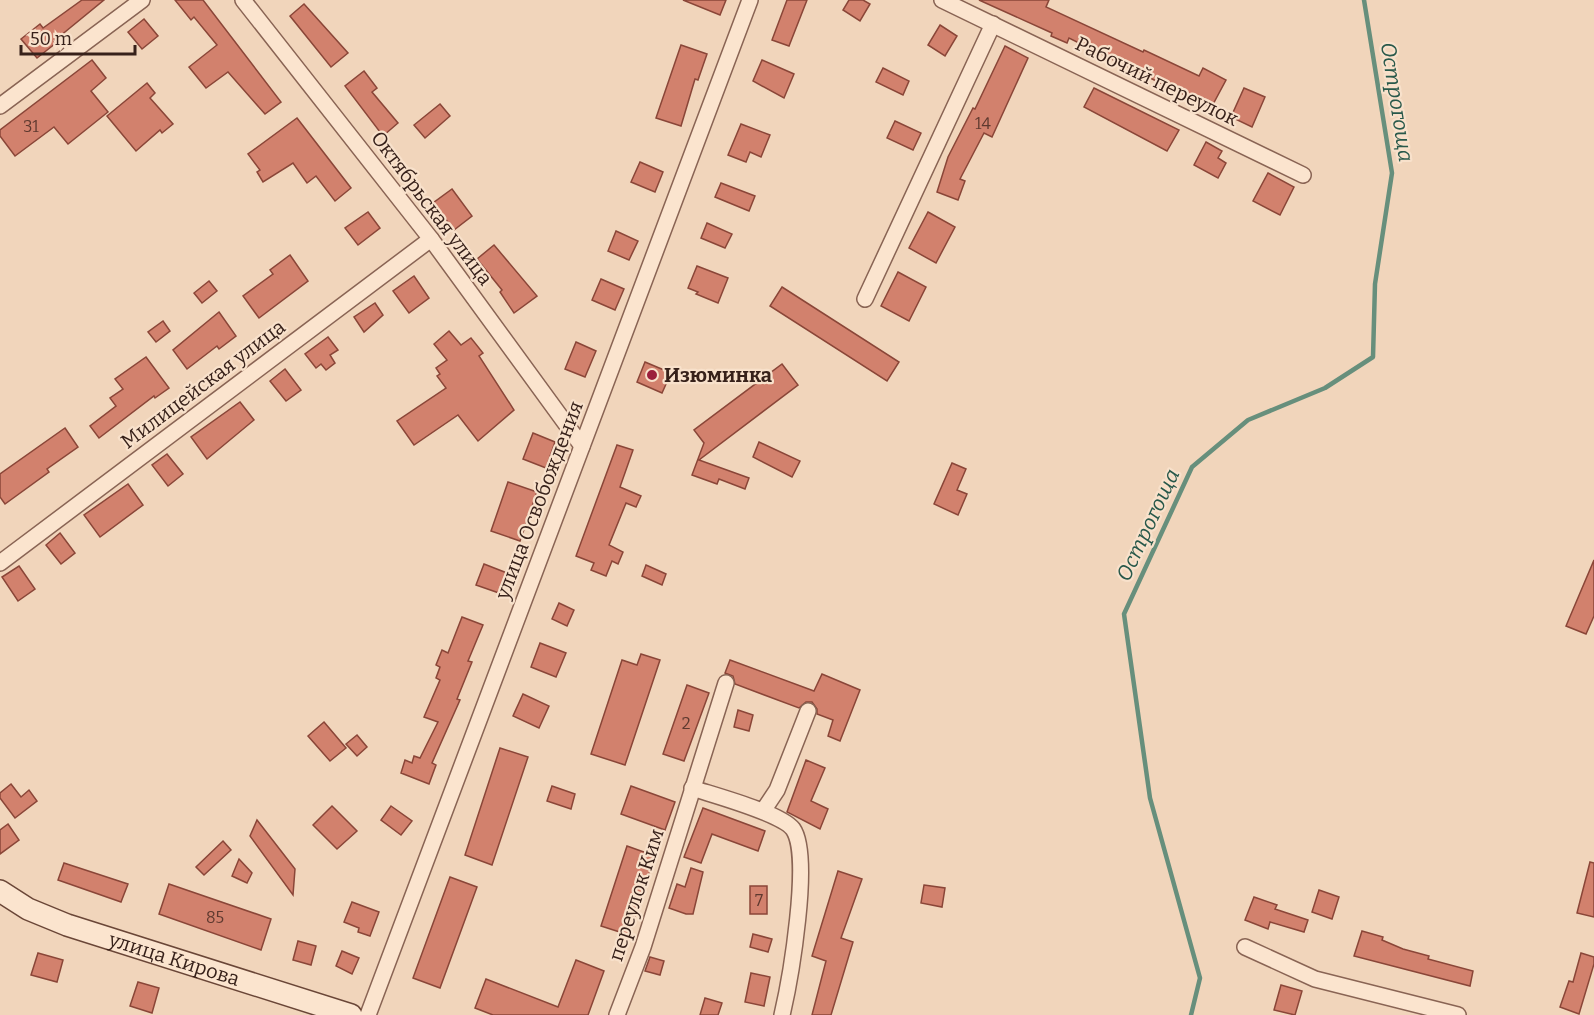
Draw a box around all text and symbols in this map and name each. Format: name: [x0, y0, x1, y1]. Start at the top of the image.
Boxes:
scale bar: [21, 18, 135, 56]
text: 50 m: [30, 28, 72, 50]
street label: Рабочий переулок: [1072, 31, 1243, 131]
water label: Острогоща: [1375, 40, 1419, 164]
house number: 14: [975, 114, 992, 133]
house number: 31: [23, 117, 39, 136]
street label: Октябрьская улица: [366, 126, 498, 290]
street label: Милицейская улица: [116, 314, 290, 454]
place label: Изюминка: [664, 363, 772, 387]
marker: Изюминка: [645, 368, 659, 382]
street label: улица Освобождения: [490, 398, 588, 603]
water label: Острогоща: [1111, 465, 1185, 585]
house number: 2: [682, 714, 690, 733]
street label: переулок Ким: [603, 826, 669, 964]
house number: 7: [755, 891, 763, 910]
house number: 85: [206, 908, 224, 927]
street label: улица Кирова: [105, 927, 243, 991]

